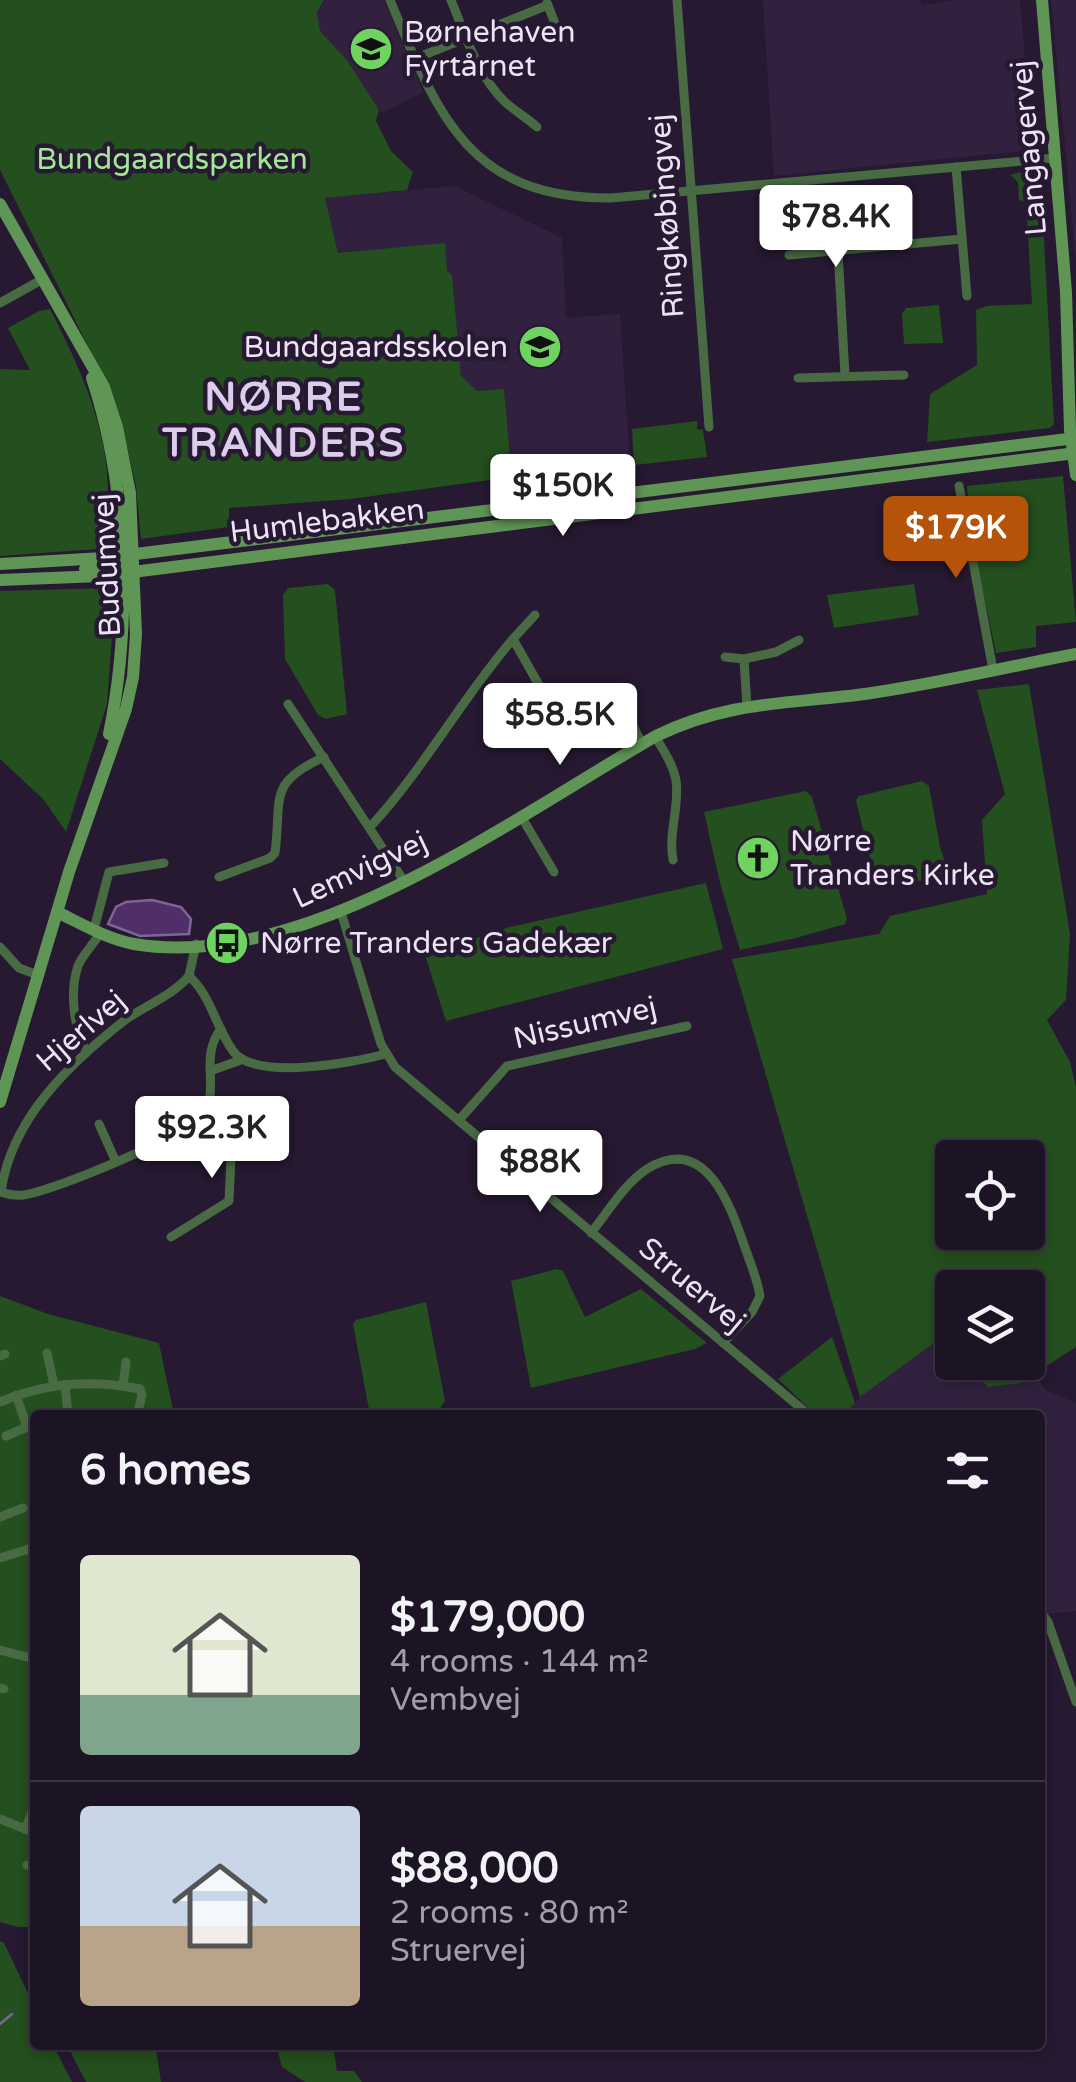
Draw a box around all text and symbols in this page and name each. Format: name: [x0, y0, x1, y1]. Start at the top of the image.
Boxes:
place label: Børnehaven Fyrtårnet: [404, 14, 575, 85]
school or university icon: Børnehaven Fyrtårnet: [348, 26, 394, 72]
street label: Langagervej: [1003, 59, 1055, 237]
street label: Ringkøbingvej: [641, 113, 693, 319]
park label: Bundgaardsparken: [36, 141, 308, 178]
pin: $78.4K: [755, 185, 917, 270]
text: $78.4K: [781, 198, 891, 236]
school or university icon: Bundgaardsskolen: [517, 324, 563, 370]
place label: Bundgaardsskolen: [243, 329, 508, 366]
district label: NØRRE TRANDERS: [161, 373, 406, 467]
pin: $150K: [493, 454, 633, 539]
text: $150K: [512, 467, 614, 505]
street label: Humlebakken: [227, 491, 427, 551]
street label: Budumvej: [85, 492, 129, 638]
pin: $179K: [886, 496, 1026, 581]
text: $179K: [905, 509, 1007, 547]
pin: $58.5K: [479, 683, 641, 768]
text: $58.5K: [505, 696, 615, 734]
street label: Lemvigvej: [287, 823, 433, 917]
place label: Nørre Tranders Kirke: [790, 823, 995, 894]
church icon: Nørre Tranders Kirke: [735, 835, 781, 881]
bus stop icon: Nørre Tranders Gadekær: [204, 920, 250, 966]
place label: Nørre Tranders Gadekær: [260, 925, 613, 962]
street label: Hjerlvej: [29, 982, 133, 1080]
street label: Nissumvej: [510, 989, 660, 1057]
pin: $92.3K: [131, 1096, 293, 1181]
text: $92.3K: [157, 1109, 267, 1147]
pin: $88K: [481, 1130, 599, 1215]
map controls: [935, 1140, 1045, 1380]
button: locate: [935, 1140, 1045, 1250]
text: $88K: [499, 1143, 581, 1181]
street label: Struervej: [631, 1230, 753, 1340]
button: layers: [935, 1270, 1045, 1380]
icon: filters: [940, 1443, 995, 1498]
text: 6 homes: [80, 1445, 251, 1496]
text: $179,000: [390, 1592, 585, 1643]
icon: home: [160, 1595, 280, 1715]
text: 4 rooms · 144 m²: [390, 1643, 649, 1681]
text: Vembvej: [390, 1681, 521, 1719]
text: $88,000: [390, 1843, 559, 1894]
icon: home: [160, 1846, 280, 1966]
text: 2 rooms · 80 m²: [390, 1894, 629, 1932]
text: Struervej: [390, 1932, 526, 1970]

